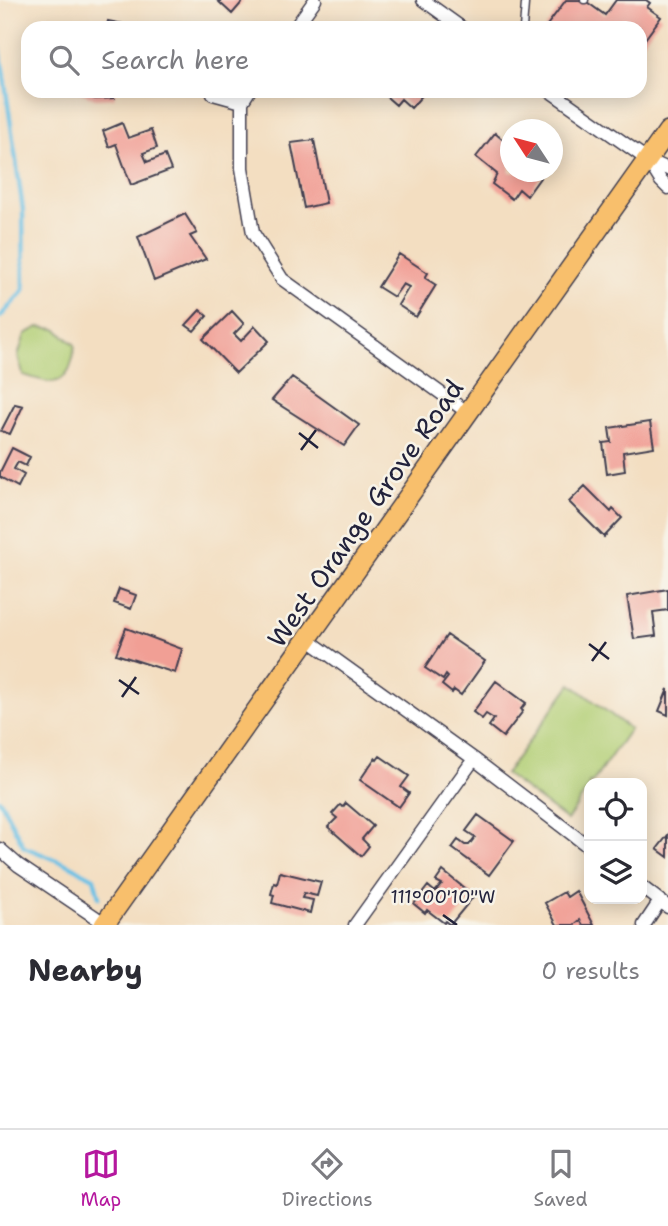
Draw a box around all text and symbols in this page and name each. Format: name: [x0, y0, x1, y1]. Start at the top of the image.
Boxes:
search box: [21, 21, 647, 98]
icon: search: [45, 41, 83, 79]
text: Search here: [101, 42, 250, 77]
north arrow: [500, 119, 563, 182]
street label: West Orange Grove Road: [259, 372, 471, 654]
map controls: [584, 778, 647, 904]
button: locate: [584, 778, 647, 841]
button: layers: [584, 841, 647, 904]
text: 111°00'10"W: [390, 885, 496, 909]
text: Nearby: [28, 950, 143, 991]
text: 0 results: [541, 956, 640, 986]
tab: Map: [80, 1145, 121, 1212]
tab: Directions: [282, 1145, 373, 1212]
tab: Saved: [534, 1145, 588, 1212]

